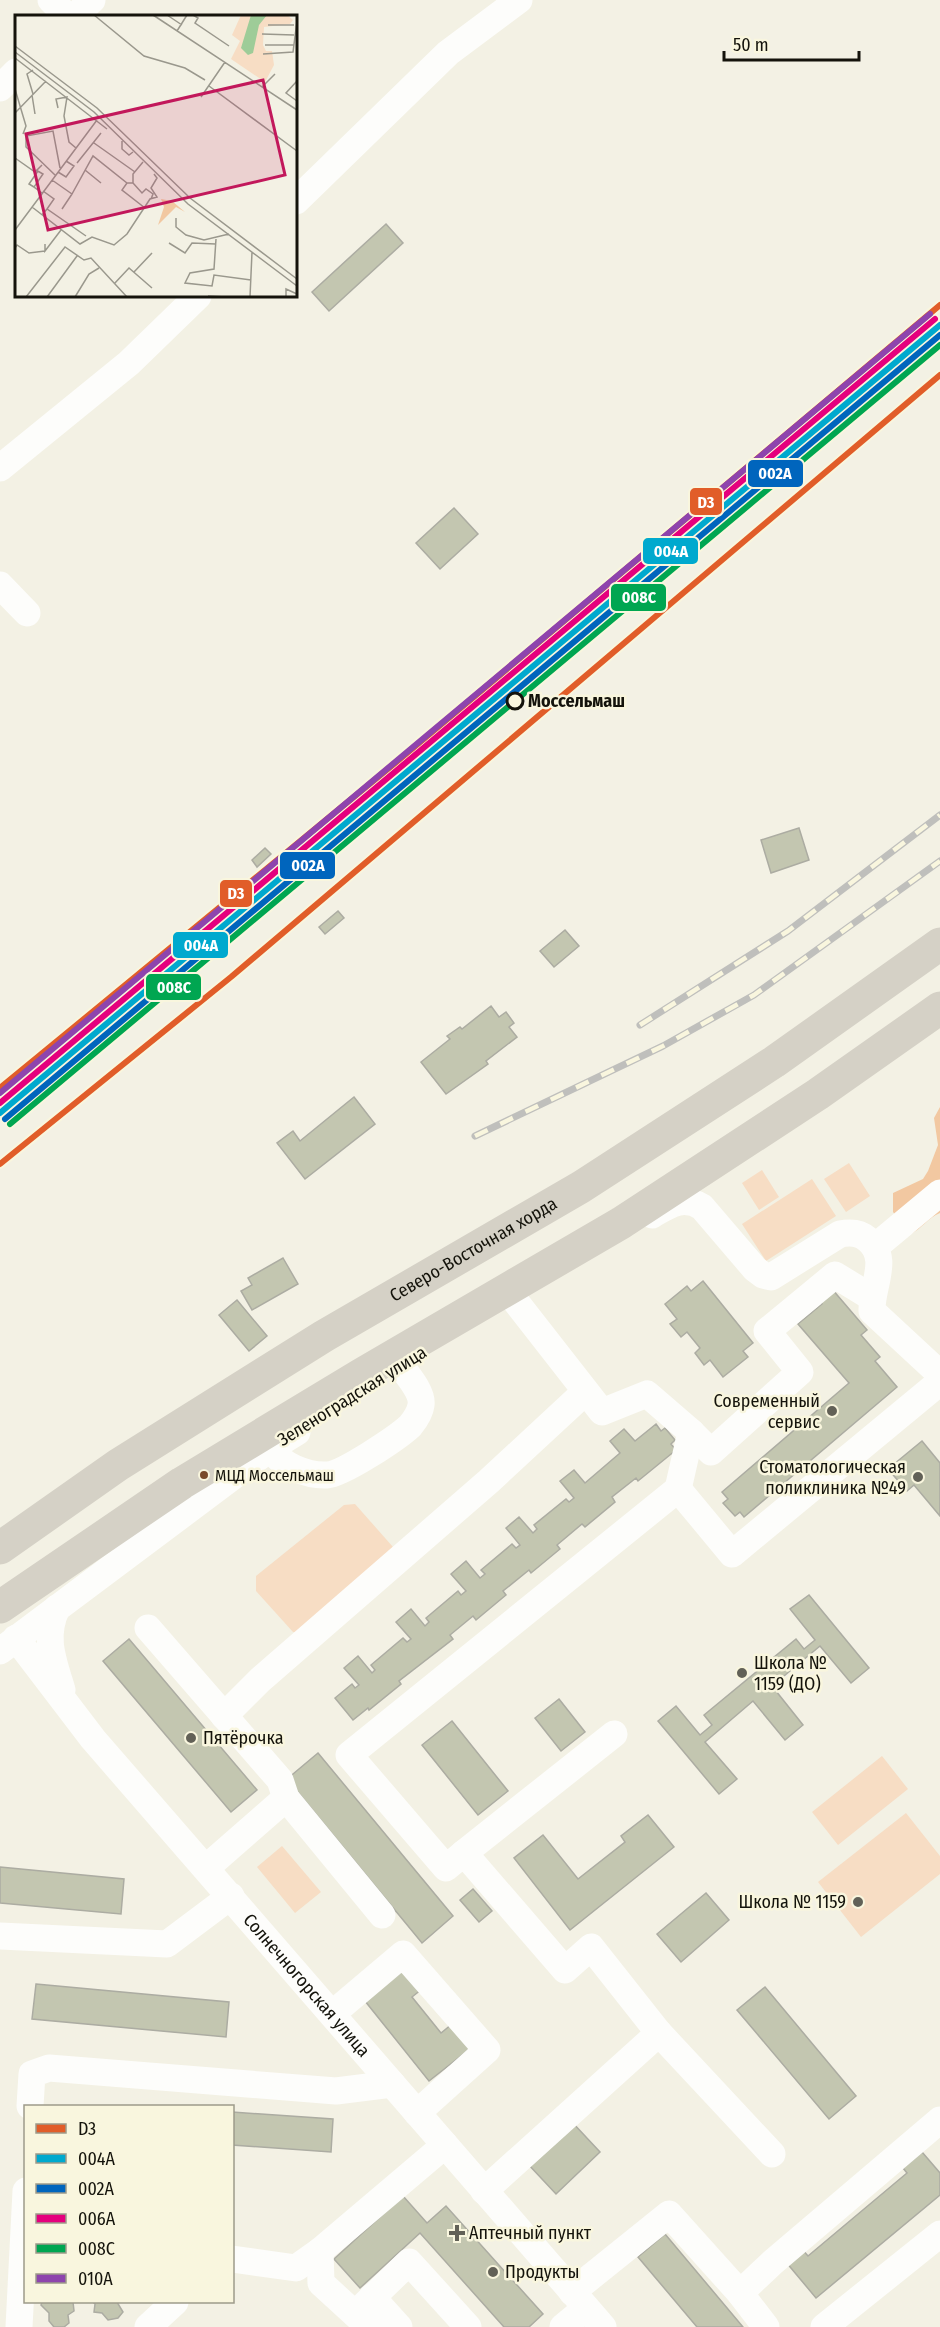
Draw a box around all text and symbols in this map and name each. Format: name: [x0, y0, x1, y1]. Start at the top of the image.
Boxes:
inset map: [15, 15, 297, 297]
scale bar: [724, 24, 859, 62]
text: 50 m: [733, 34, 769, 56]
line badge: 002А: [747, 459, 804, 488]
text: 002А: [758, 464, 792, 483]
line badge: D3: [689, 487, 723, 516]
text: D3: [698, 493, 715, 512]
line badge: 004А: [642, 537, 699, 565]
text: 004А: [654, 542, 689, 561]
line badge: 008С: [610, 583, 667, 612]
text: 008С: [622, 588, 657, 607]
place label: Моссельмаш: [528, 690, 625, 712]
marker: Моссельмаш: [506, 692, 524, 710]
line badge: 002А: [279, 851, 336, 880]
text: 002А: [291, 856, 325, 875]
line badge: D3: [219, 879, 253, 908]
text: D3: [228, 884, 245, 903]
line badge: 004А: [172, 931, 229, 959]
text: 004А: [184, 936, 219, 955]
line badge: 008С: [145, 973, 202, 1001]
text: 008С: [157, 978, 192, 997]
street label: Северо-Восточная хорда: [386, 1192, 561, 1306]
street label: Зеленоградская улица: [273, 1341, 431, 1451]
place label: Современный сервис: [714, 1390, 820, 1433]
marker: Современный сервис: [825, 1404, 839, 1418]
place label: Стоматологическая поликлиника №49: [759, 1456, 906, 1499]
place label: МЦД Моссельмаш: [215, 1466, 334, 1485]
marker: МЦД Моссельмаш: [198, 1469, 210, 1481]
marker: Стоматологическая поликлиника №49: [911, 1470, 925, 1484]
place label: Школа № 1159 (ДО): [754, 1652, 827, 1695]
marker: Школа № 1159 (ДО): [735, 1666, 749, 1680]
place label: Пятёрочка: [203, 1727, 284, 1749]
marker: Пятёрочка: [184, 1731, 198, 1745]
place label: Школа № 1159: [738, 1891, 846, 1913]
marker: Школа № 1159: [851, 1895, 865, 1909]
street label: Солнечногорская улица: [239, 1909, 375, 2062]
legend: [24, 2105, 234, 2303]
text: D3: [78, 2118, 96, 2140]
text: 004А: [78, 2148, 115, 2170]
text: 002А: [78, 2178, 114, 2200]
text: 006А: [78, 2208, 116, 2230]
place label: Аптечный пункт: [469, 2222, 592, 2244]
marker: Аптечный пункт: [450, 2226, 464, 2240]
text: 008С: [78, 2238, 115, 2260]
place label: Продукты: [505, 2261, 580, 2283]
marker: Продукты: [486, 2265, 500, 2279]
text: 010А: [78, 2268, 113, 2290]

